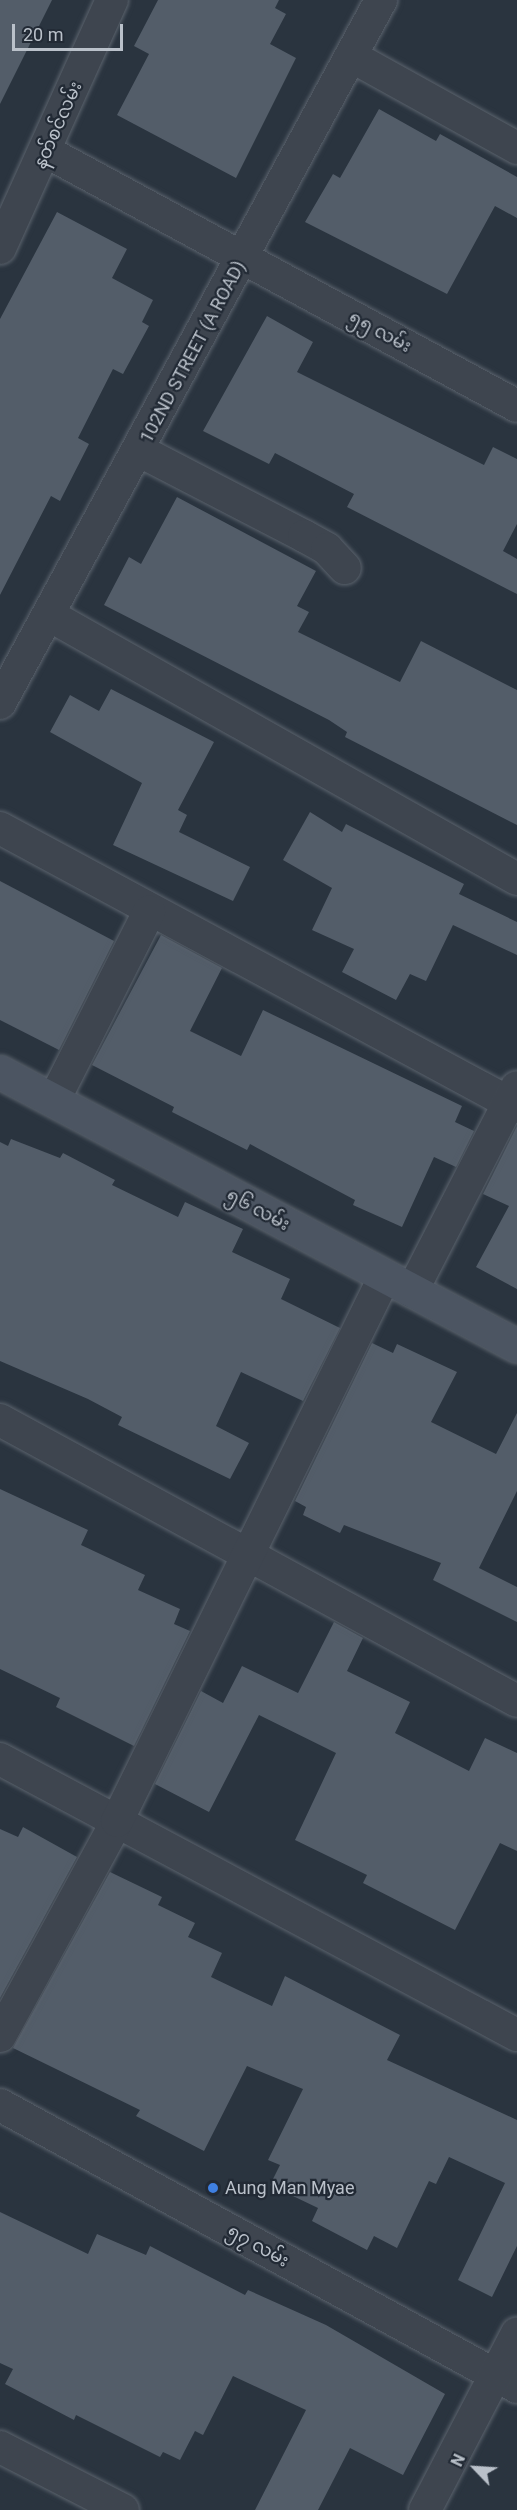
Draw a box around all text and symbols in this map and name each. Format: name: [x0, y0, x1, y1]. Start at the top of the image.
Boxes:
scale bar: [15, 12, 126, 50]
text: 20 m: [23, 24, 63, 45]
street label: နတ်စင်လမ်း: [29, 78, 87, 172]
street label: 102ND STREET (A ROAD): [136, 257, 250, 447]
street label: ၅၅ လမ်း: [345, 307, 415, 357]
street label: ၅၆ လမ်း: [223, 1184, 293, 1236]
place label: Aung Man Myae: [225, 2177, 354, 2199]
marker: Aung Man Myae: [206, 2181, 220, 2195]
street label: ၅၇ လမ်း: [224, 2220, 292, 2272]
north arrow: [445, 2438, 505, 2498]
text: N: [447, 2451, 469, 2469]

